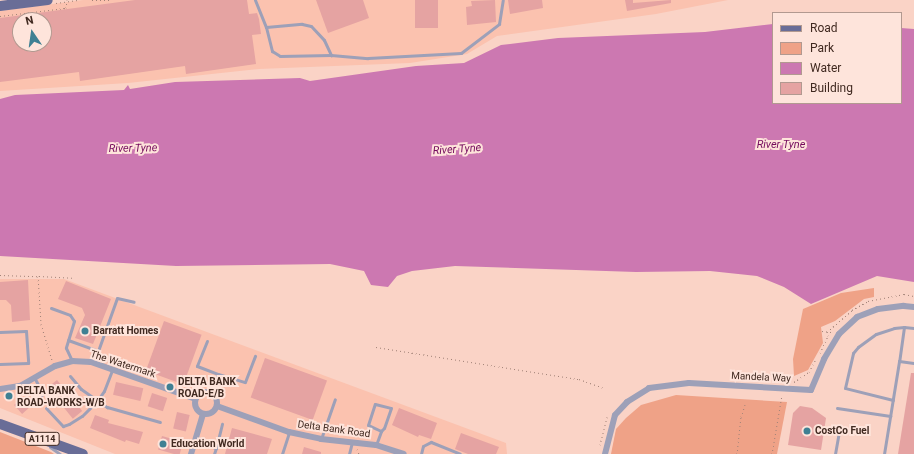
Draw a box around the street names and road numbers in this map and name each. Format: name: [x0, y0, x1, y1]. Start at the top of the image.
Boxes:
street label: The Watermark: [89, 348, 157, 380]
street label: Mandela Way: [731, 369, 791, 385]
street label: Delta Bank Road: [297, 418, 371, 440]
road number: A1114: [24, 432, 60, 446]

